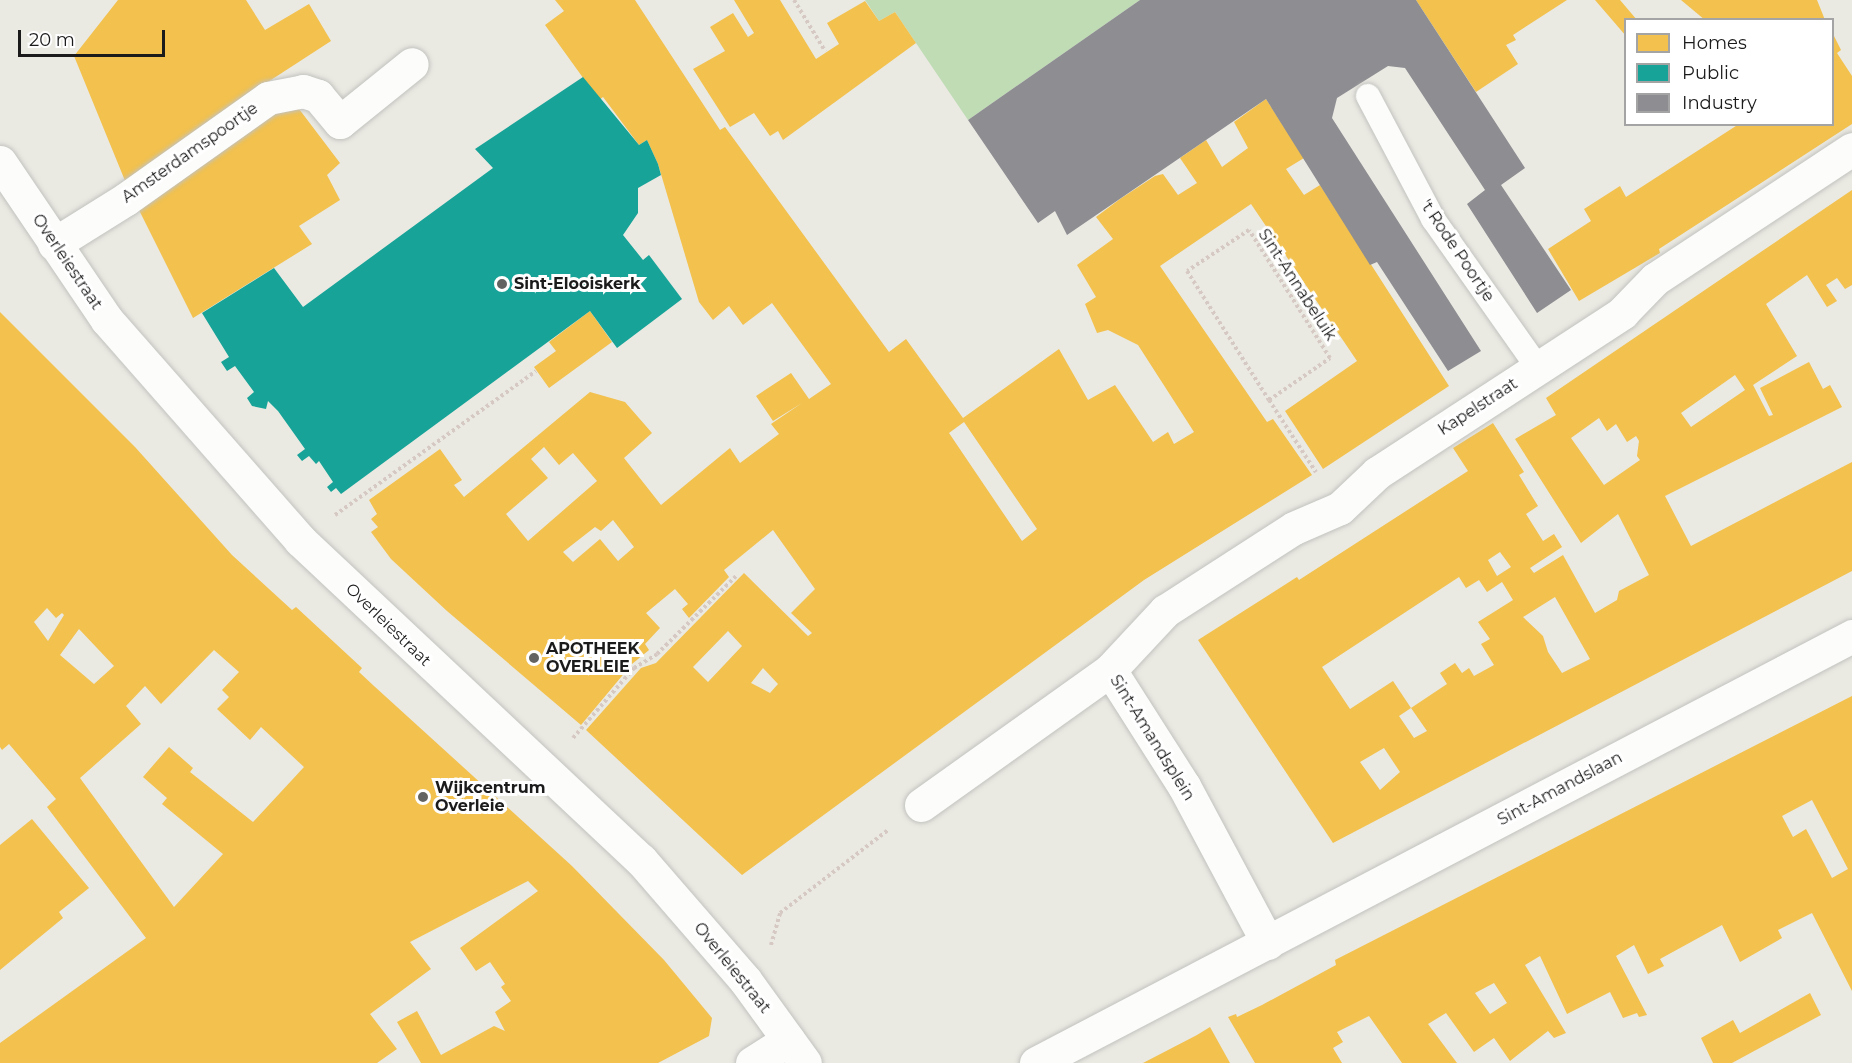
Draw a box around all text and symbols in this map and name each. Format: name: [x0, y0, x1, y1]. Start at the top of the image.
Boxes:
scale bar: [21, 18, 168, 56]
legend: [1624, 18, 1834, 126]
text: 20 m: [29, 29, 75, 51]
text: Homes: [1682, 32, 1747, 54]
text: Public: [1682, 62, 1739, 84]
text: Industry: [1682, 92, 1757, 114]
street label: Amsterdamspoortje: [118, 99, 262, 207]
street label: 't Rode Poortje: [1416, 196, 1498, 306]
street label: Overleiestraat: [28, 211, 106, 313]
street label: Sint-Annabeluik: [1254, 226, 1340, 344]
place label: Sint-Elooiskerk: [514, 274, 640, 294]
marker: Sint-Elooiskerk: [495, 277, 509, 291]
street label: Kapelstraat: [1435, 374, 1521, 440]
street label: Overleiestraat: [341, 579, 435, 671]
place label: APOTHEEK OVERLEIE: [546, 639, 639, 677]
marker: APOTHEEK OVERLEIE: [527, 651, 541, 665]
street label: Sint-Amandsplein: [1106, 672, 1198, 804]
street label: Sint-Amandslaan: [1494, 748, 1626, 830]
place label: Wijkcentrum Overleie: [435, 778, 545, 816]
marker: Wijkcentrum Overleie: [416, 790, 430, 804]
street label: Overleiestraat: [690, 919, 774, 1017]

